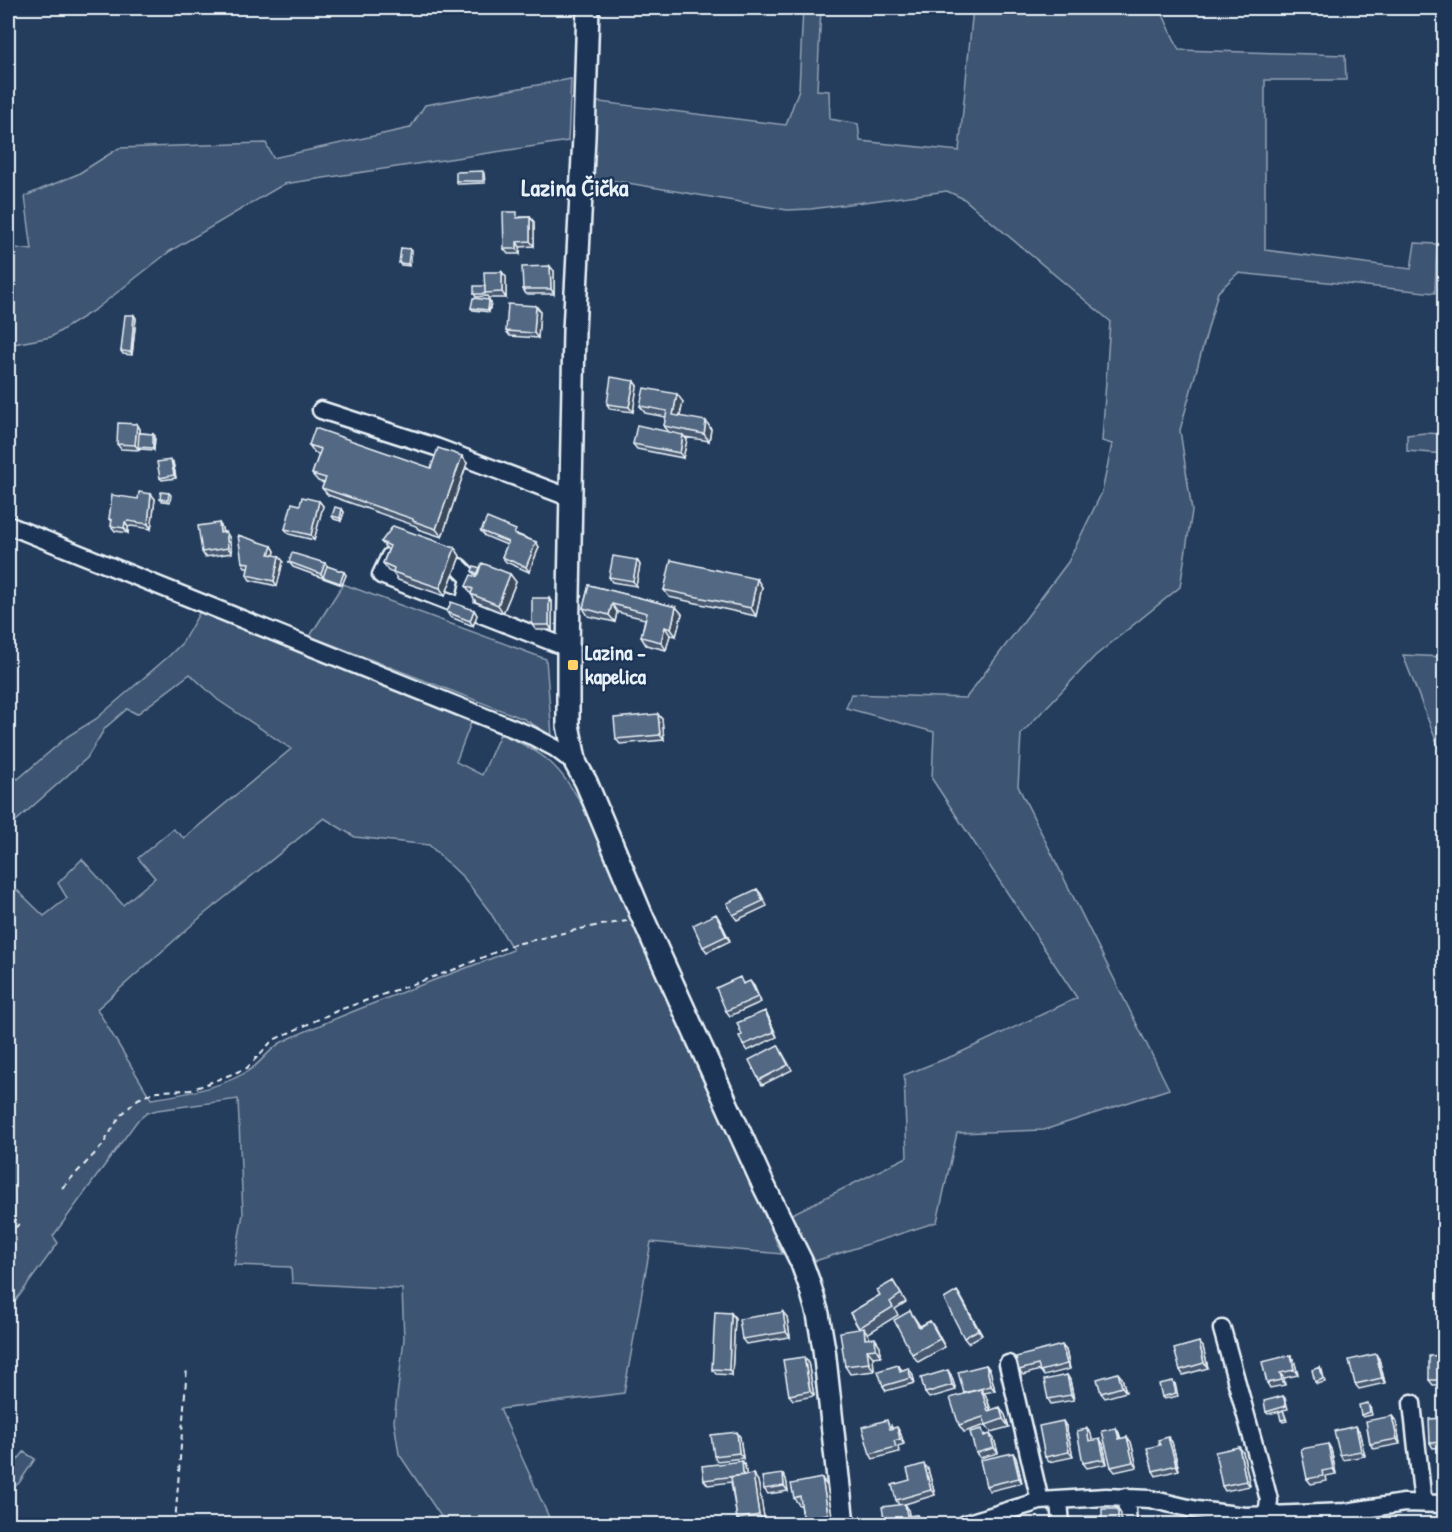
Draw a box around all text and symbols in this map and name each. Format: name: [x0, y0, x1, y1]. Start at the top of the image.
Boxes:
district label: Lazina Čička: [522, 171, 629, 203]
place label: Lazina - kapelica: [585, 638, 647, 692]
marker: Lazina - kapelica: [566, 658, 580, 672]

